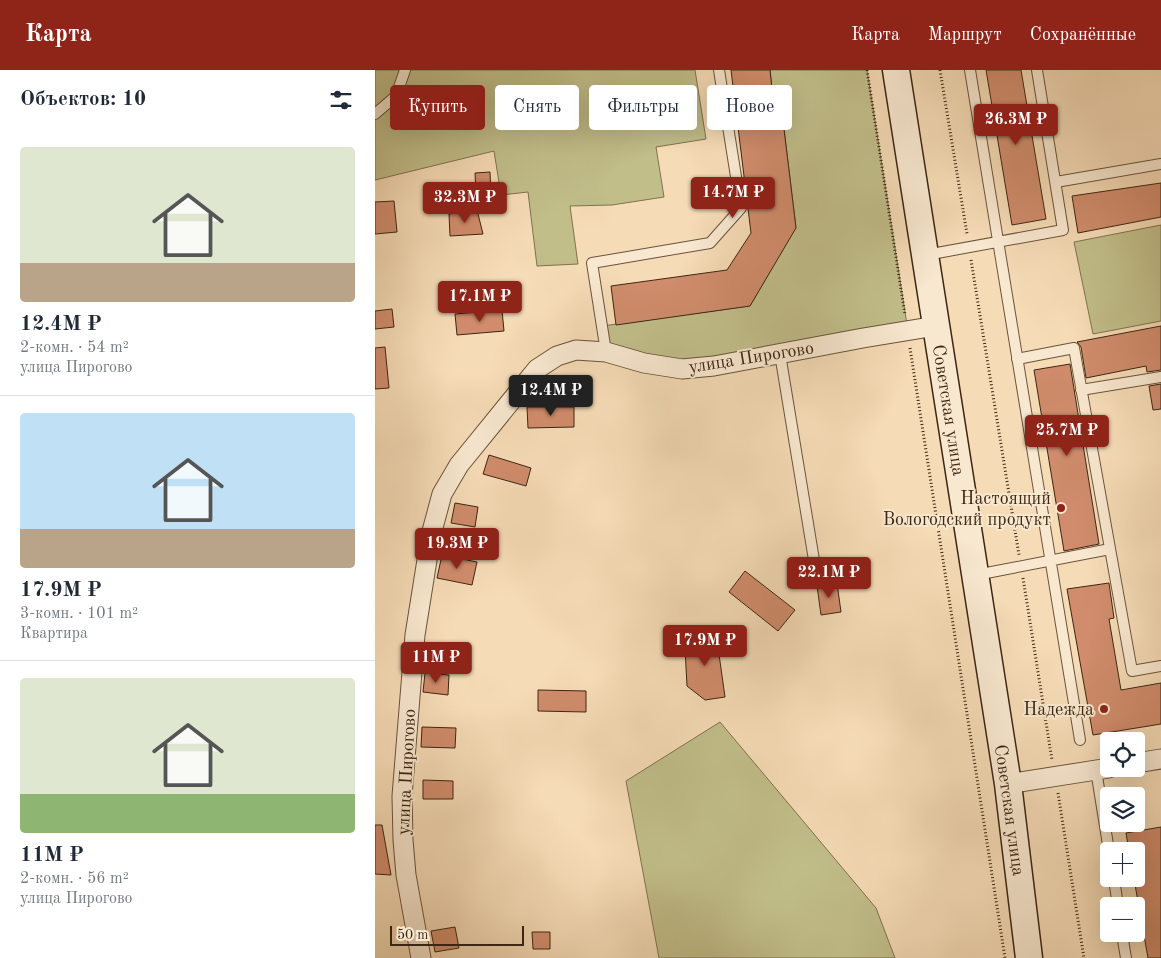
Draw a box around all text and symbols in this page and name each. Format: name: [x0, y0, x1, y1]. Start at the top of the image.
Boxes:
text: Карта: [25, 23, 92, 47]
text: Карта: [851, 26, 900, 44]
text: Маршрут: [928, 26, 1002, 44]
text: Сохранённые: [1030, 26, 1136, 44]
chip: Купить: [390, 85, 485, 130]
chip: Снять: [495, 85, 579, 130]
chip: Фильтры: [589, 85, 697, 130]
chip: Новое: [707, 85, 792, 130]
icon: filters: [327, 86, 355, 114]
text: Объектов: 10: [20, 89, 146, 110]
pin: 26.3M ₽: [970, 104, 1062, 146]
text: 26.3M ₽: [985, 112, 1047, 128]
pin: 14.7M ₽: [687, 176, 779, 219]
icon: home: [143, 180, 233, 270]
pin: 32.3M ₽: [419, 182, 511, 224]
text: 14.7M ₽: [702, 185, 764, 201]
text: 32.3M ₽: [434, 190, 496, 206]
pin: 17.1M ₽: [434, 280, 526, 323]
text: 17.1M ₽: [449, 289, 511, 305]
text: 12.4M ₽: [20, 314, 102, 335]
street label: улица Пирогово: [687, 339, 815, 377]
text: 2-комн. · 54 m²: [20, 340, 129, 356]
street label: Советская улица: [929, 343, 967, 477]
text: улица Пирогово: [20, 360, 133, 376]
pin: 12.4M ₽: [505, 374, 597, 417]
text: 12.4M ₽: [520, 383, 582, 399]
pin: 25.7M ₽: [1021, 414, 1113, 457]
text: 25.7M ₽: [1036, 423, 1098, 439]
icon: home: [143, 445, 233, 535]
place label: Настоящий Вологодский продукт: [883, 490, 1051, 529]
marker: Настоящий Вологодский продукт: [1055, 502, 1067, 514]
pin: 19.3M ₽: [411, 528, 503, 570]
text: 19.3M ₽: [426, 536, 488, 552]
pin: 22.1M ₽: [783, 556, 875, 599]
text: 22.1M ₽: [798, 565, 860, 581]
text: 17.9M ₽: [20, 580, 102, 601]
text: 3-комн. · 101 m²: [20, 606, 138, 622]
pin: 17.9M ₽: [659, 624, 751, 667]
text: Квартира: [20, 626, 88, 642]
text: 17.9M ₽: [674, 633, 736, 649]
pin: 11M ₽: [401, 642, 471, 684]
text: 11M ₽: [412, 650, 460, 666]
place label: Надежда: [1023, 701, 1094, 719]
marker: Надежда: [1098, 703, 1110, 715]
street label: улица Пирогово: [395, 708, 419, 836]
icon: home: [143, 710, 233, 800]
map controls: [1100, 732, 1145, 942]
button: locate: [1100, 732, 1145, 777]
street label: Советская улица: [991, 743, 1027, 877]
button: layers: [1100, 787, 1145, 832]
button: +: [1100, 842, 1145, 887]
text: 11M ₽: [20, 845, 84, 866]
text: 2-комн. · 56 m²: [20, 871, 129, 887]
text: улица Пирогово: [20, 891, 133, 907]
button: −: [1100, 897, 1145, 942]
scale bar: [390, 923, 524, 946]
text: 50 m: [397, 928, 428, 942]

